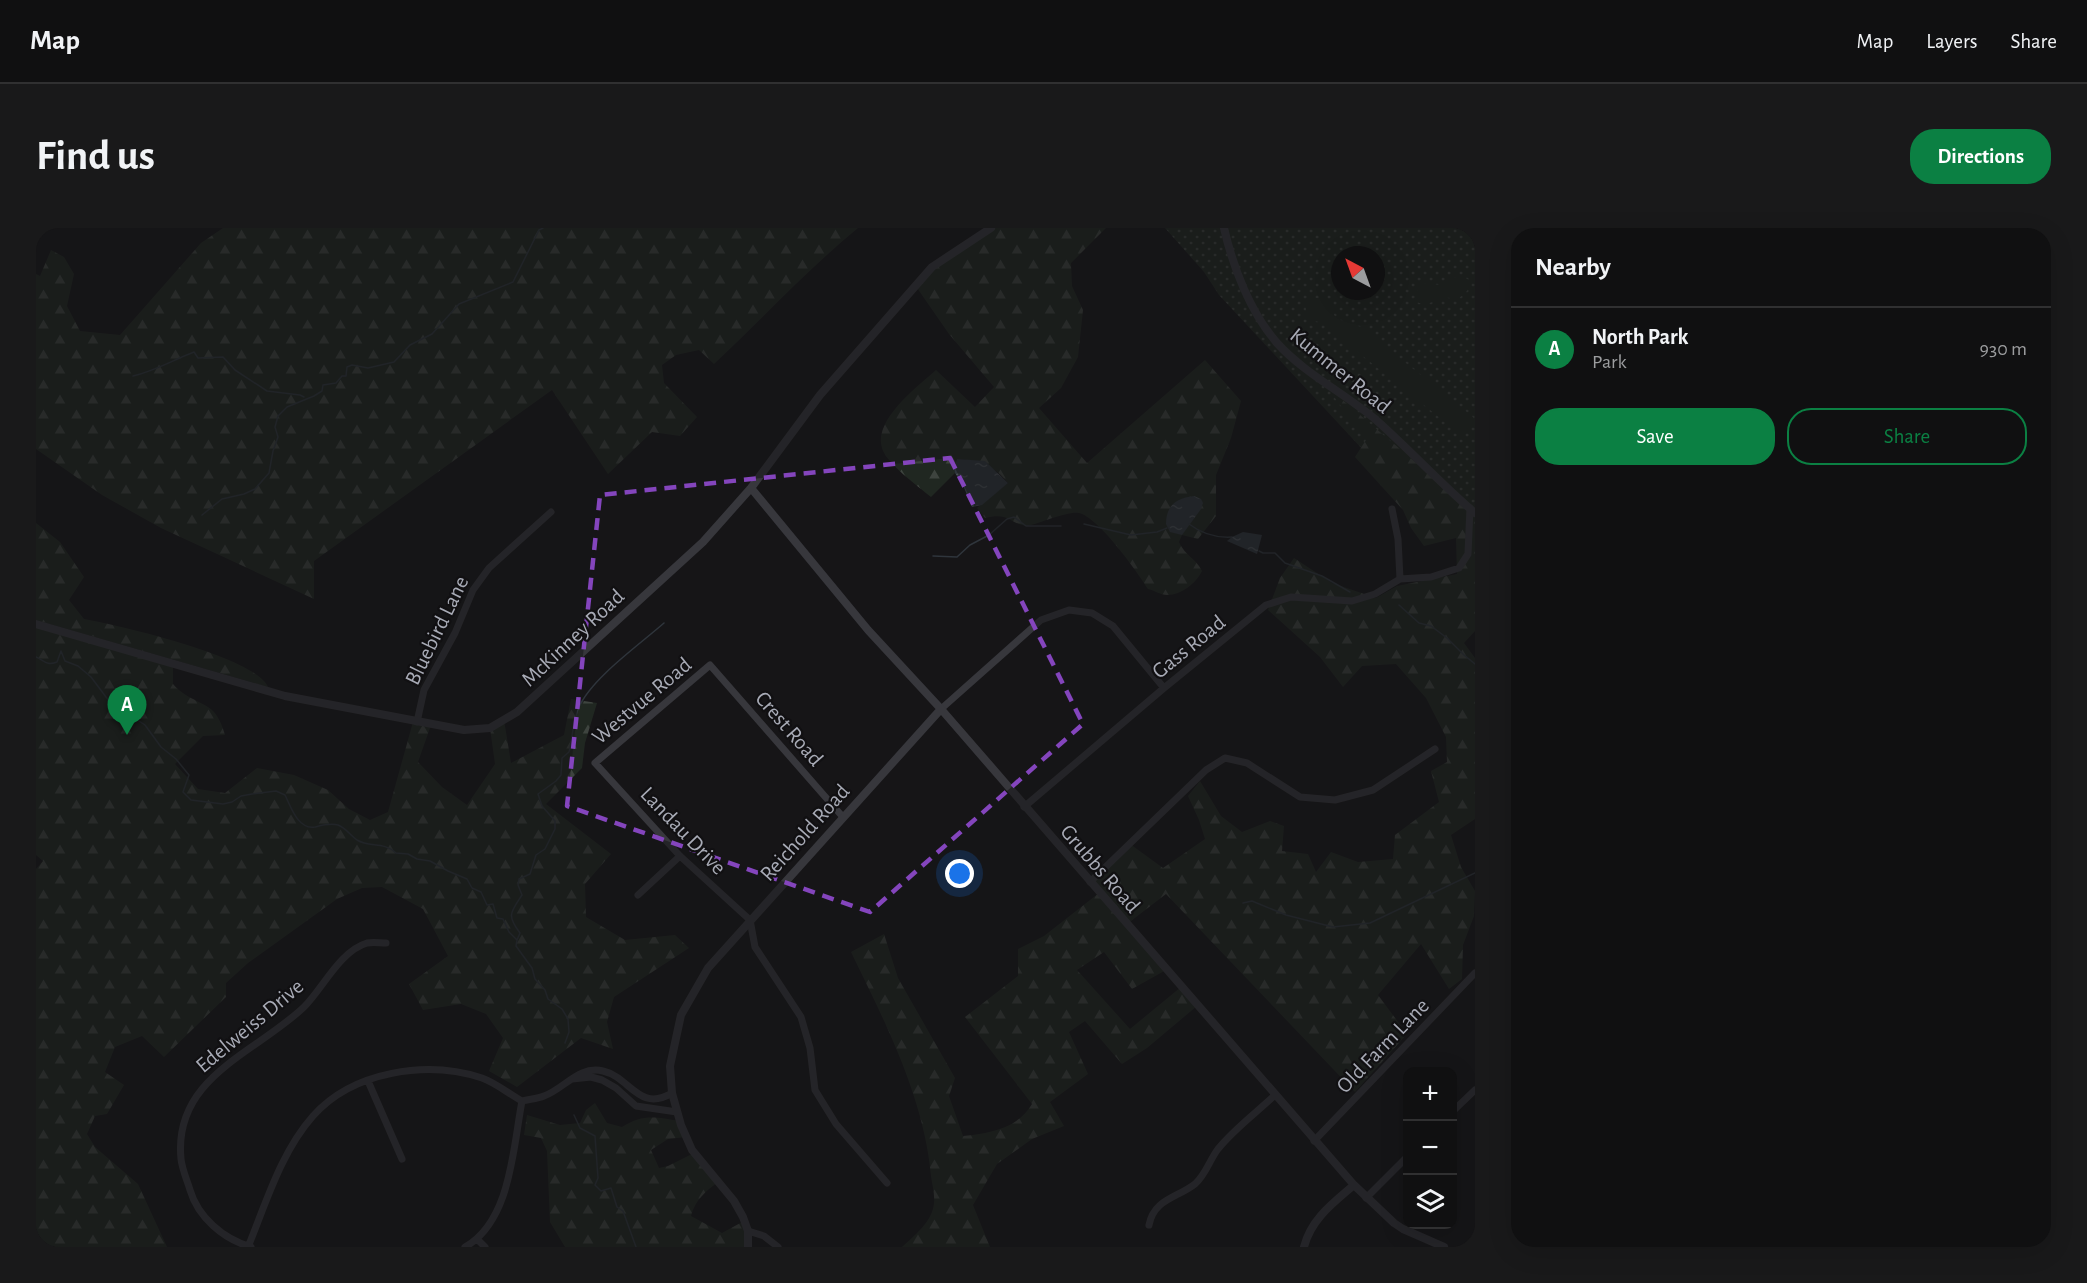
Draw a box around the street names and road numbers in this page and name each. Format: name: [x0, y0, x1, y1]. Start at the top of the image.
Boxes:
street label: Kummer Road: [1286, 324, 1395, 418]
street label: Bluebird Lane: [401, 573, 473, 688]
street label: McKinney Road: [517, 585, 628, 691]
street label: Gass Road: [1148, 611, 1229, 683]
street label: Westvue Road: [588, 653, 695, 748]
street label: Crest Road: [751, 687, 827, 770]
street label: Reichold Road: [756, 780, 854, 885]
street label: Landau Drive: [636, 783, 730, 879]
street label: Grubbs Road: [1056, 820, 1144, 917]
street label: Edelweiss Drive: [192, 975, 308, 1077]
street label: Old Farm Lane: [1332, 994, 1433, 1097]

